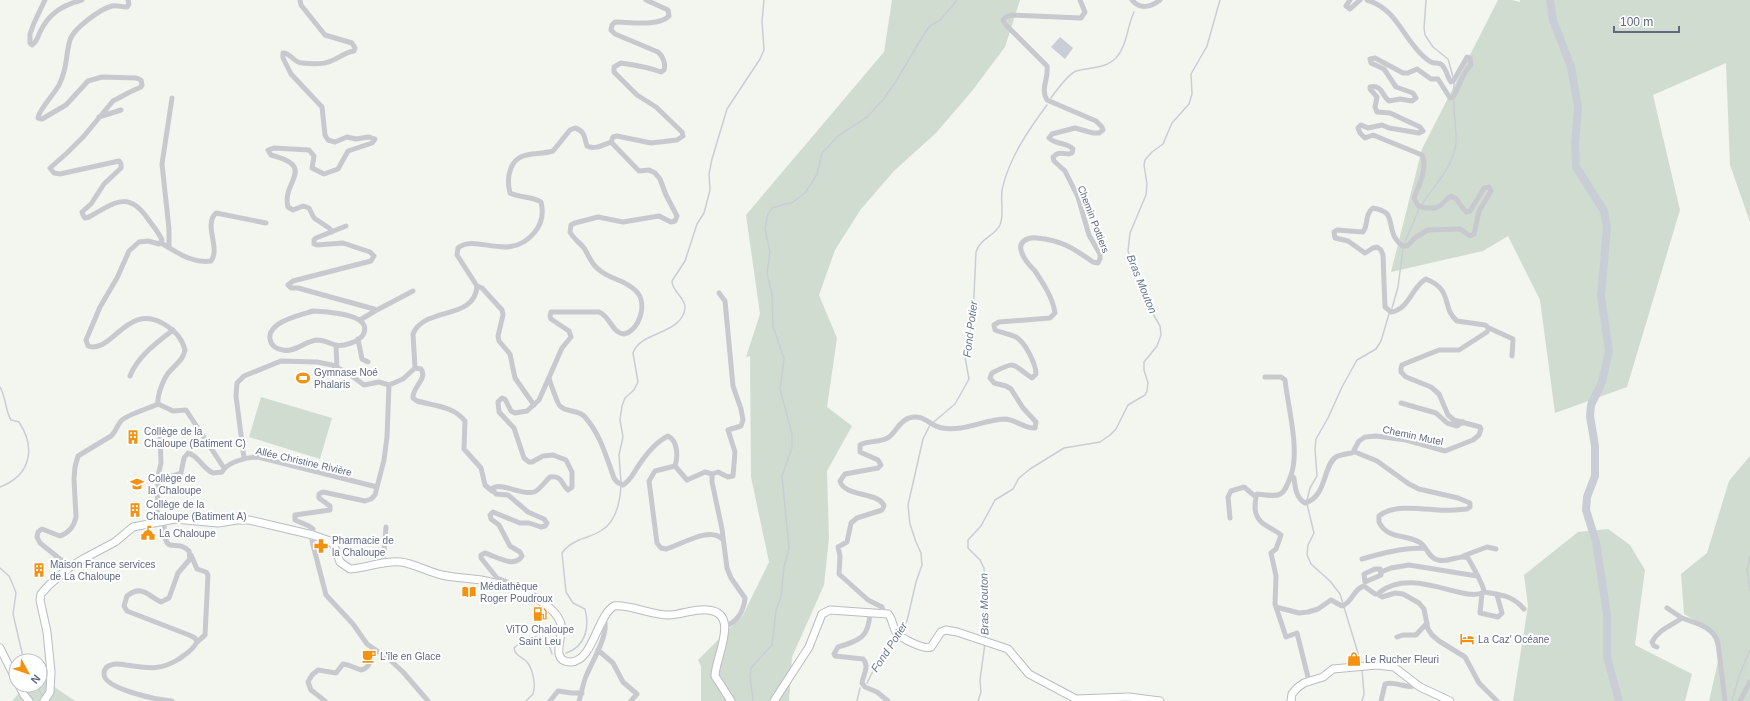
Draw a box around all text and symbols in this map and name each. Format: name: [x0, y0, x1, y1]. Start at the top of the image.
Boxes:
scale bar: [1614, 8, 1679, 34]
text: 100 m: [1620, 15, 1653, 29]
street label: Chemin Pottiers: [1076, 184, 1111, 254]
water label: Bras Mouton: [1125, 253, 1159, 315]
water label: Fond Potier: [961, 299, 980, 358]
place label: Gymnase Noé Phalaris: [314, 367, 378, 390]
sports icon: Gymnase Noé Phalaris: [295, 370, 311, 386]
street label: Chemin Mutel: [1382, 424, 1444, 447]
place label: Collège de la Chaloupe (Batiment C): [144, 426, 246, 449]
building icon: Collège de la Chaloupe (Batiment C): [125, 429, 141, 445]
street label: Allée Christine Rivière: [255, 445, 353, 478]
place label: Collège de la Chaloupe: [148, 473, 202, 496]
school or university icon: Collège de la Chaloupe: [129, 476, 145, 492]
place label: Collège de la Chaloupe (Batiment A): [146, 499, 247, 522]
building icon: Collège de la Chaloupe (Batiment A): [127, 502, 143, 518]
public building icon: La Chaloupe: [140, 525, 156, 541]
place label: La Chaloupe: [159, 528, 216, 539]
place label: Pharmacie de la Chaloupe: [332, 535, 394, 558]
pharmacy icon: Pharmacie de la Chaloupe: [313, 538, 329, 554]
place label: Maison France services de La Chaloupe: [50, 559, 156, 582]
building icon: Maison France services de La Chaloupe: [31, 562, 47, 578]
water label: Bras Mouton: [977, 573, 991, 635]
place label: Médiathèque Roger Poudroux: [480, 581, 553, 604]
library icon: Médiathèque Roger Poudroux: [461, 584, 477, 600]
fuel station icon: ViTO Chaloupe Saint Leu: [532, 606, 548, 622]
water label: Fond Potier: [868, 619, 910, 674]
place label: ViTO Chaloupe Saint Leu: [506, 624, 574, 647]
hotel icon: La Caz' Océane: [1459, 631, 1475, 647]
place label: La Caz' Océane: [1478, 634, 1550, 645]
cafe icon: L'île en Glace: [361, 648, 377, 664]
place label: L'île en Glace: [380, 651, 441, 662]
shop icon: Le Rucher Fleuri: [1346, 651, 1362, 667]
north arrow: [8, 653, 48, 693]
place label: Le Rucher Fleuri: [1365, 654, 1439, 665]
text: N: [28, 673, 43, 686]

